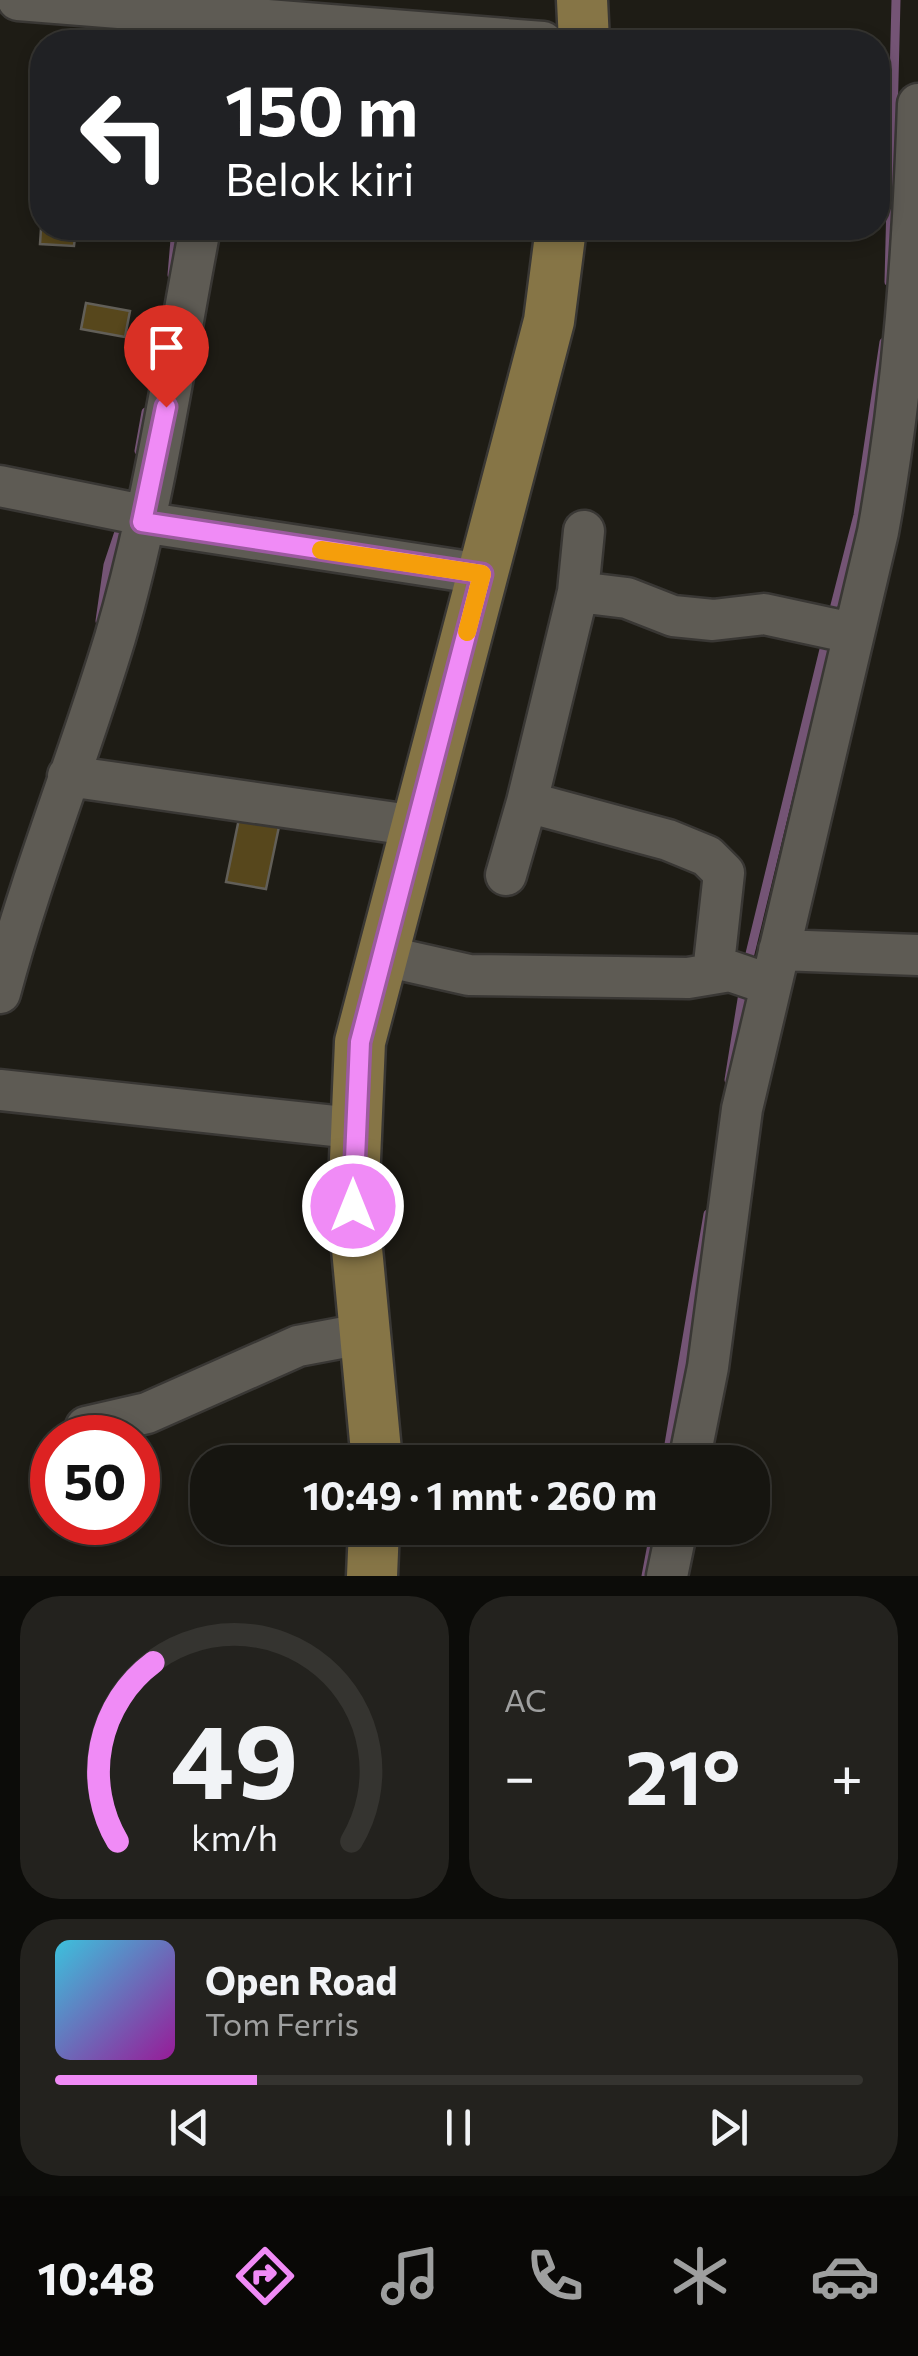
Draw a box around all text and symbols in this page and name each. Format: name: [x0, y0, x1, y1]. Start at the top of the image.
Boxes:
text: 150 m: [225, 65, 418, 150]
icon: left: [60, 70, 190, 200]
text: Belok kiri: [225, 150, 415, 205]
pin: [124, 305, 209, 408]
icon: arrive: [139, 320, 194, 375]
position arrow: [301, 1154, 405, 1258]
speed limit sign: 50: [30, 1415, 160, 1545]
text: 10:49 · 1 mnt · 260 m: [303, 1471, 657, 1518]
text: AC: [504, 1679, 547, 1719]
text: 49: [171, 1693, 298, 1820]
text: 21°: [626, 1729, 740, 1820]
text: −: [504, 1741, 535, 1808]
text: +: [831, 1741, 863, 1808]
text: km/h: [191, 1815, 278, 1858]
text: Open Road: [205, 1956, 398, 2003]
text: Tom Ferris: [205, 2003, 359, 2043]
icon: previous: [162, 2100, 217, 2155]
icon: pause: [431, 2100, 486, 2155]
icon: next: [701, 2100, 756, 2155]
icon: directions: [230, 2241, 300, 2311]
icon: music: [375, 2241, 445, 2311]
icon: phone: [520, 2241, 590, 2311]
icon: climate: [665, 2241, 735, 2311]
icon: car: [810, 2241, 880, 2311]
text: 10:48: [38, 2249, 155, 2304]

